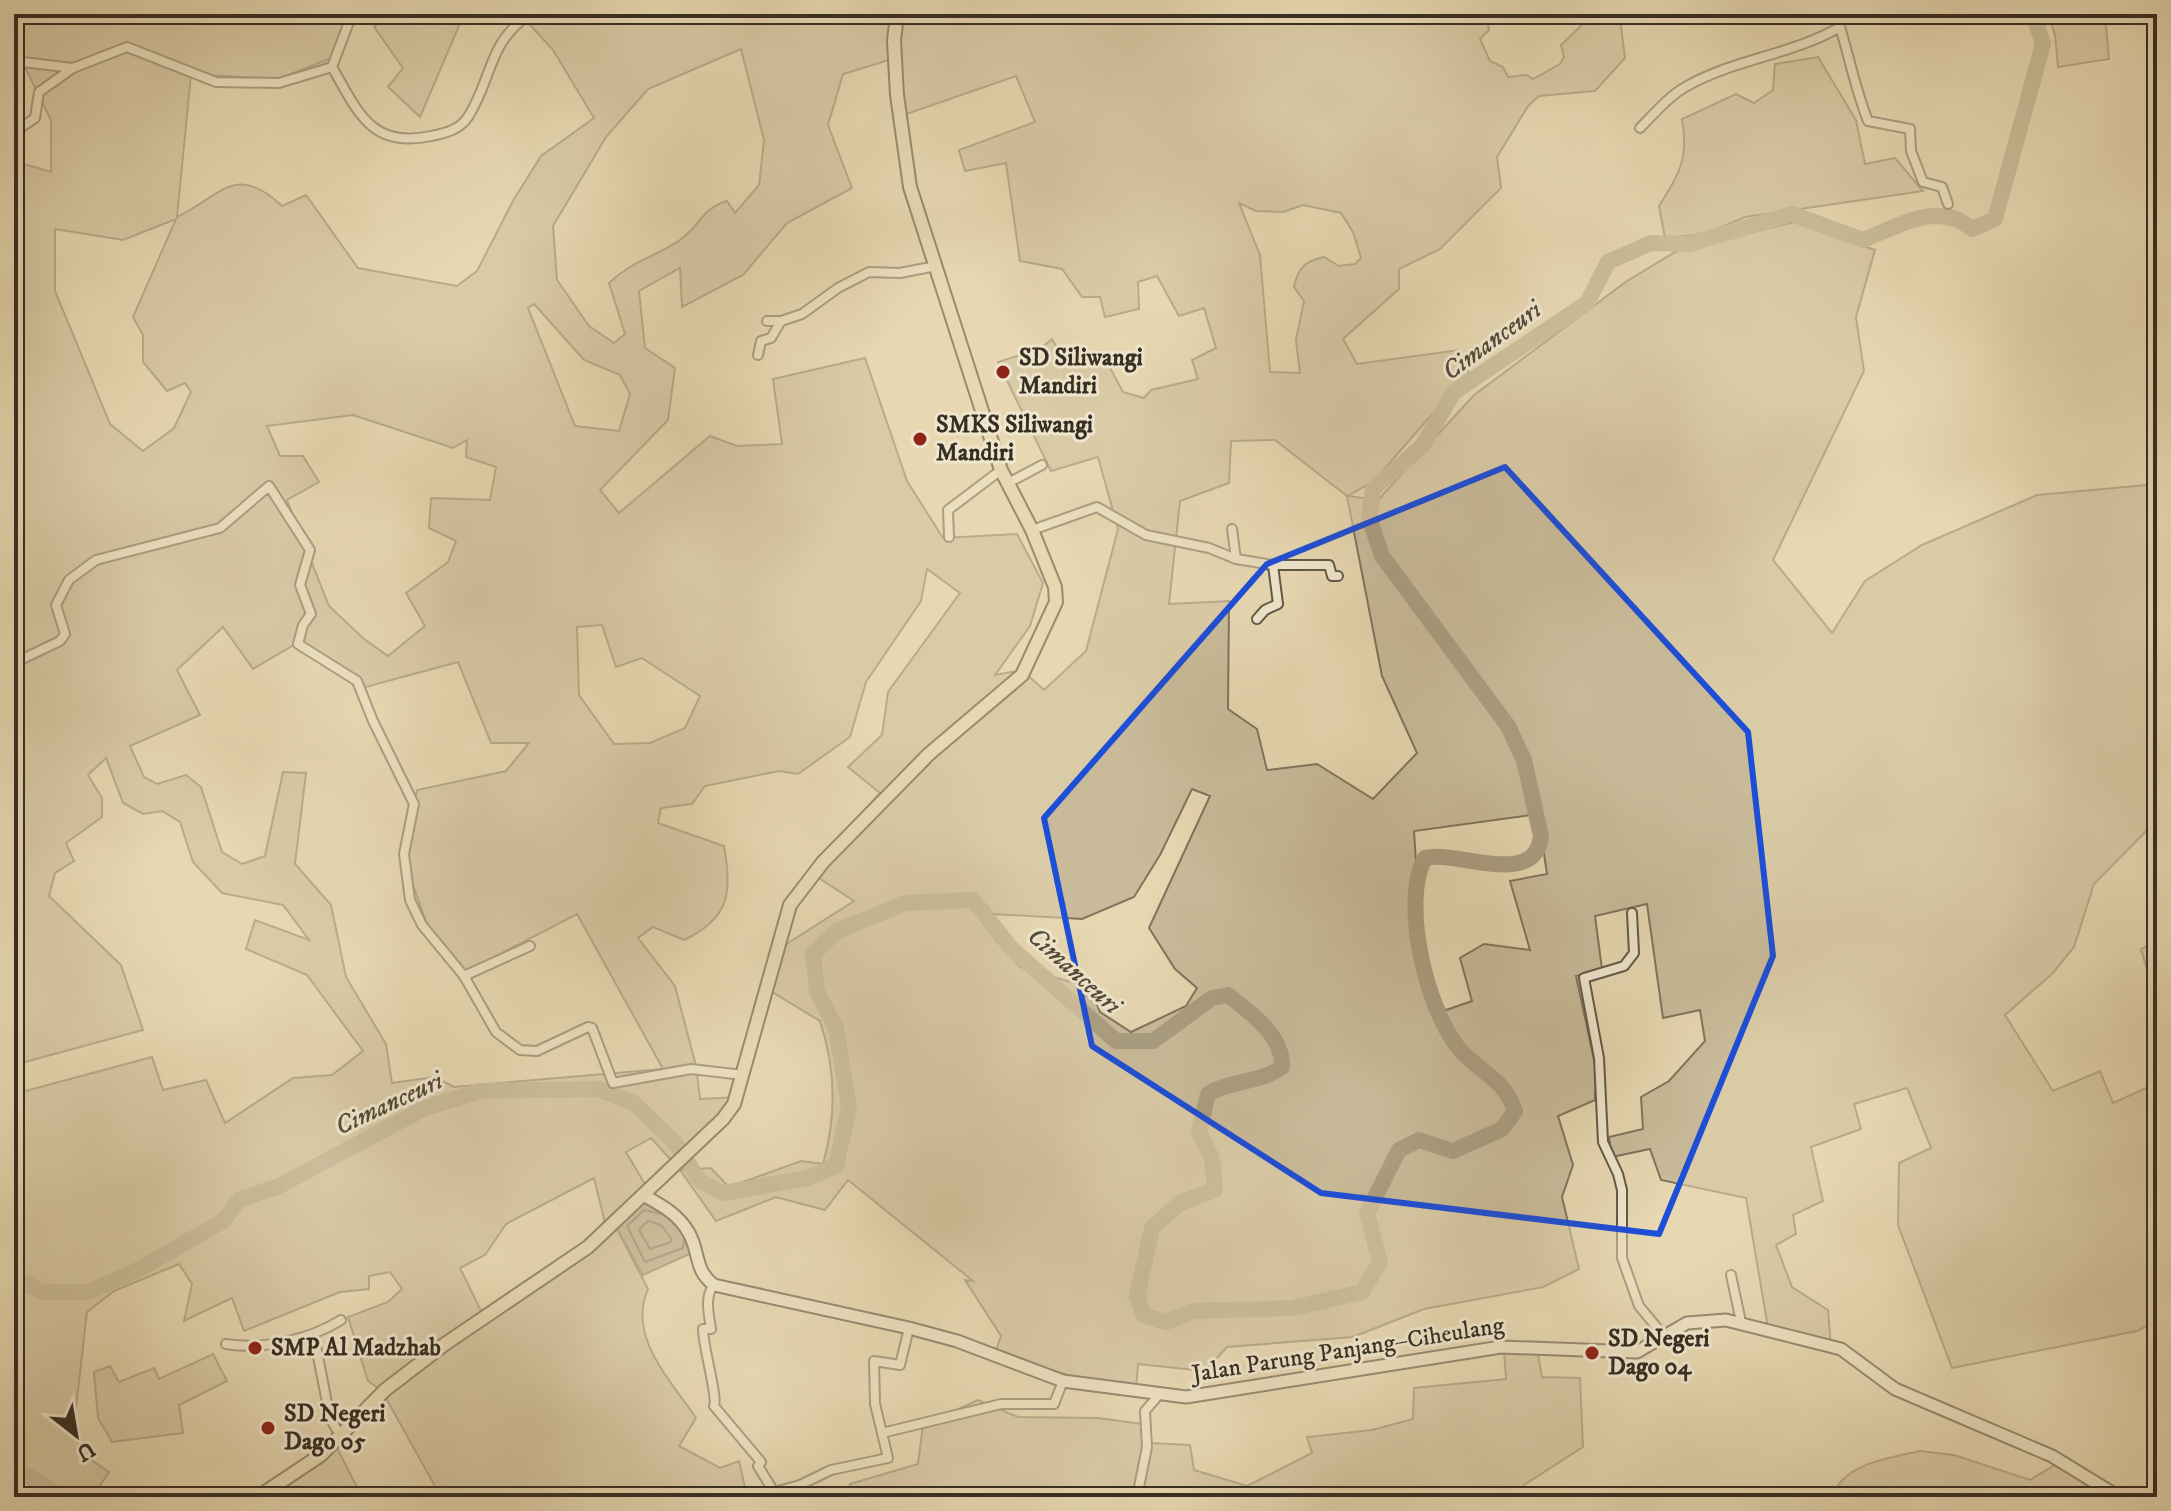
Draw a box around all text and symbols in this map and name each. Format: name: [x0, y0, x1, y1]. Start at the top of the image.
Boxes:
water label: Cimanceuri: [1436, 292, 1550, 388]
place label: SD Siliwangi Mandiri: [1019, 343, 1143, 401]
marker: SD Siliwangi Mandiri: [994, 363, 1012, 381]
place label: SMKS Siliwangi Mandiri: [936, 410, 1093, 468]
marker: SMKS Siliwangi Mandiri: [911, 430, 929, 448]
water label: Cimanceuri: [1020, 920, 1130, 1023]
water label: Cimanceuri: [330, 1064, 450, 1143]
street label: Jalan Parung Panjang–Ciheulang: [1188, 1310, 1507, 1390]
place label: SD Negeri Dago 04: [1608, 1324, 1710, 1382]
place label: SMP Al Madzhab: [271, 1333, 441, 1363]
marker: SMP Al Madzhab: [246, 1339, 264, 1357]
marker: SD Negeri Dago 04: [1583, 1344, 1601, 1362]
north arrow: [36, 1395, 116, 1475]
place label: SD Negeri Dago 05: [284, 1399, 386, 1457]
marker: SD Negeri Dago 05: [259, 1419, 277, 1437]
text: U: [71, 1435, 100, 1467]

